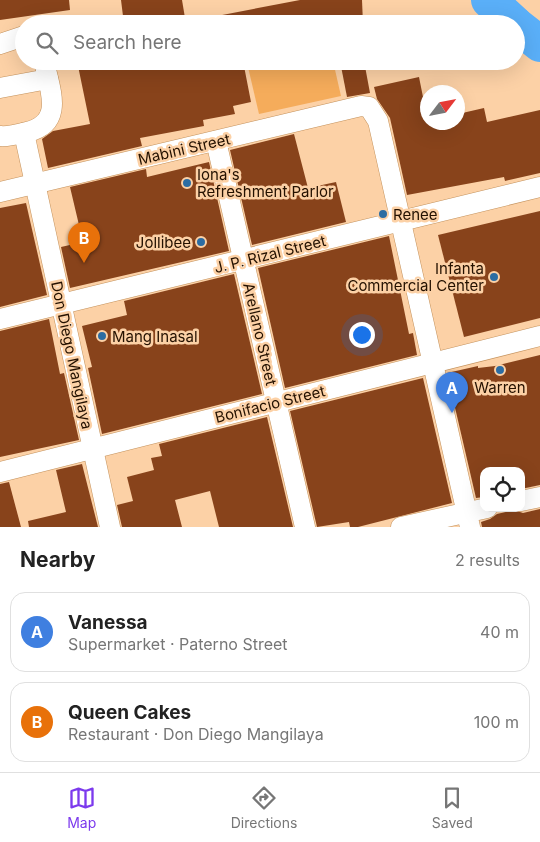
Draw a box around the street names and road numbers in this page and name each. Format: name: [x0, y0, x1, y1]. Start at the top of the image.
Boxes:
street label: Mabini Street: [136, 129, 232, 169]
street label: J. P. Rizal Street: [212, 231, 328, 277]
street label: Don Diego Mangilaya: [47, 279, 97, 431]
street label: Arellano Street: [239, 281, 281, 387]
street label: Bonifacio Street: [213, 381, 327, 427]

